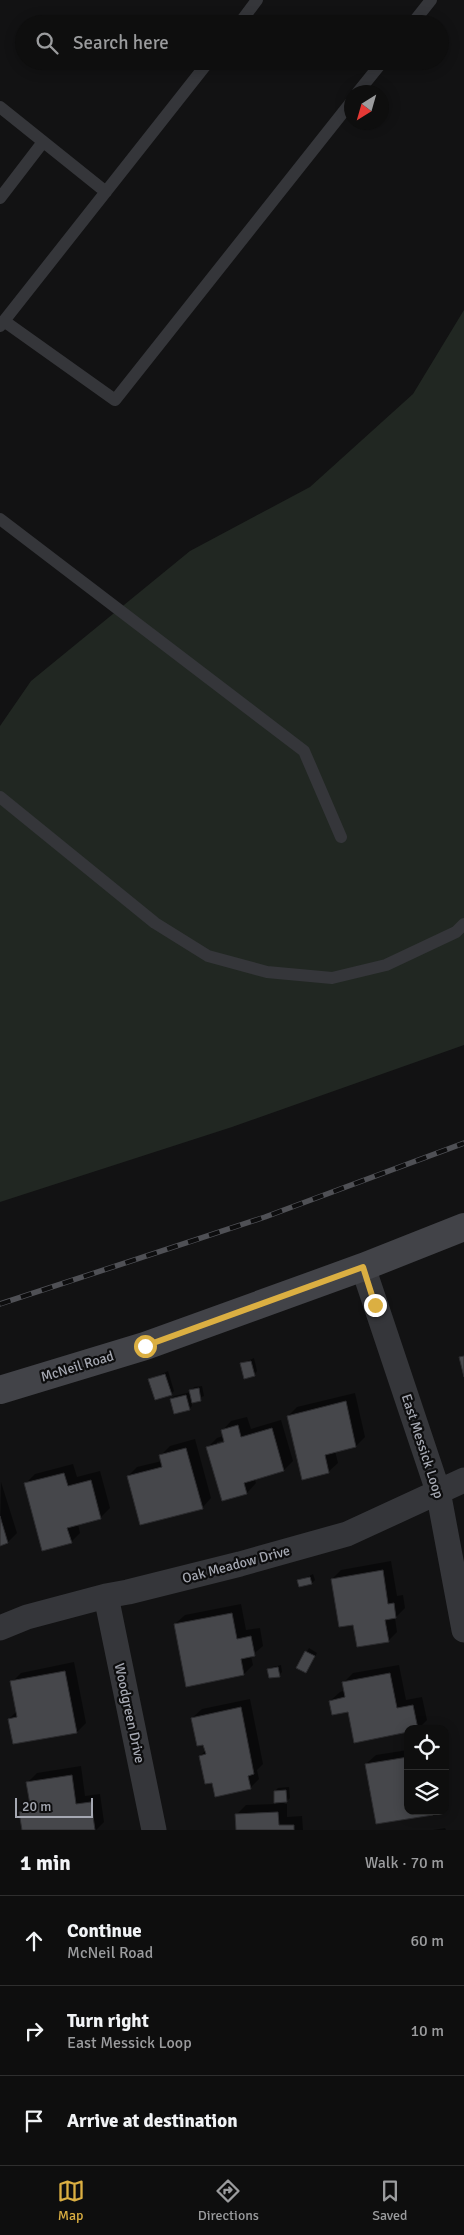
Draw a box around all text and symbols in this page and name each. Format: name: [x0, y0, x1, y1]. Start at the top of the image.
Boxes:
search box: [15, 15, 449, 70]
icon: search: [33, 29, 61, 57]
text: Search here: [73, 31, 169, 55]
north arrow: [344, 85, 389, 130]
route end: [364, 1294, 387, 1317]
route start: [134, 1335, 157, 1358]
street label: McNeil Road: [39, 1347, 116, 1386]
street label: East Messick Loop: [398, 1392, 447, 1501]
street label: Oak Meadow Drive: [180, 1542, 292, 1587]
street label: Woodgreen Drive: [111, 1662, 148, 1765]
map controls: [404, 1725, 449, 1815]
button: locate: [404, 1725, 449, 1770]
button: layers: [404, 1770, 449, 1815]
scale bar: [15, 1795, 92, 1818]
text: 20 m: [22, 1798, 51, 1815]
text: 1 min: [20, 1850, 71, 1876]
text: Walk · 70 m: [365, 1853, 444, 1873]
text: Continue: [67, 1919, 142, 1943]
icon: ahead: [20, 1927, 48, 1955]
text: 60 m: [410, 1931, 444, 1951]
text: McNeil Road: [67, 1943, 153, 1963]
text: Turn right: [67, 2009, 149, 2033]
icon: right: [20, 2017, 48, 2045]
text: 10 m: [410, 2021, 444, 2041]
text: East Messick Loop: [67, 2033, 192, 2053]
icon: arrive: [20, 2107, 48, 2135]
text: Arrive at destination: [67, 2109, 238, 2133]
tab: Map: [57, 2177, 85, 2224]
tab: Directions: [198, 2177, 259, 2224]
tab: Saved: [372, 2177, 407, 2224]

